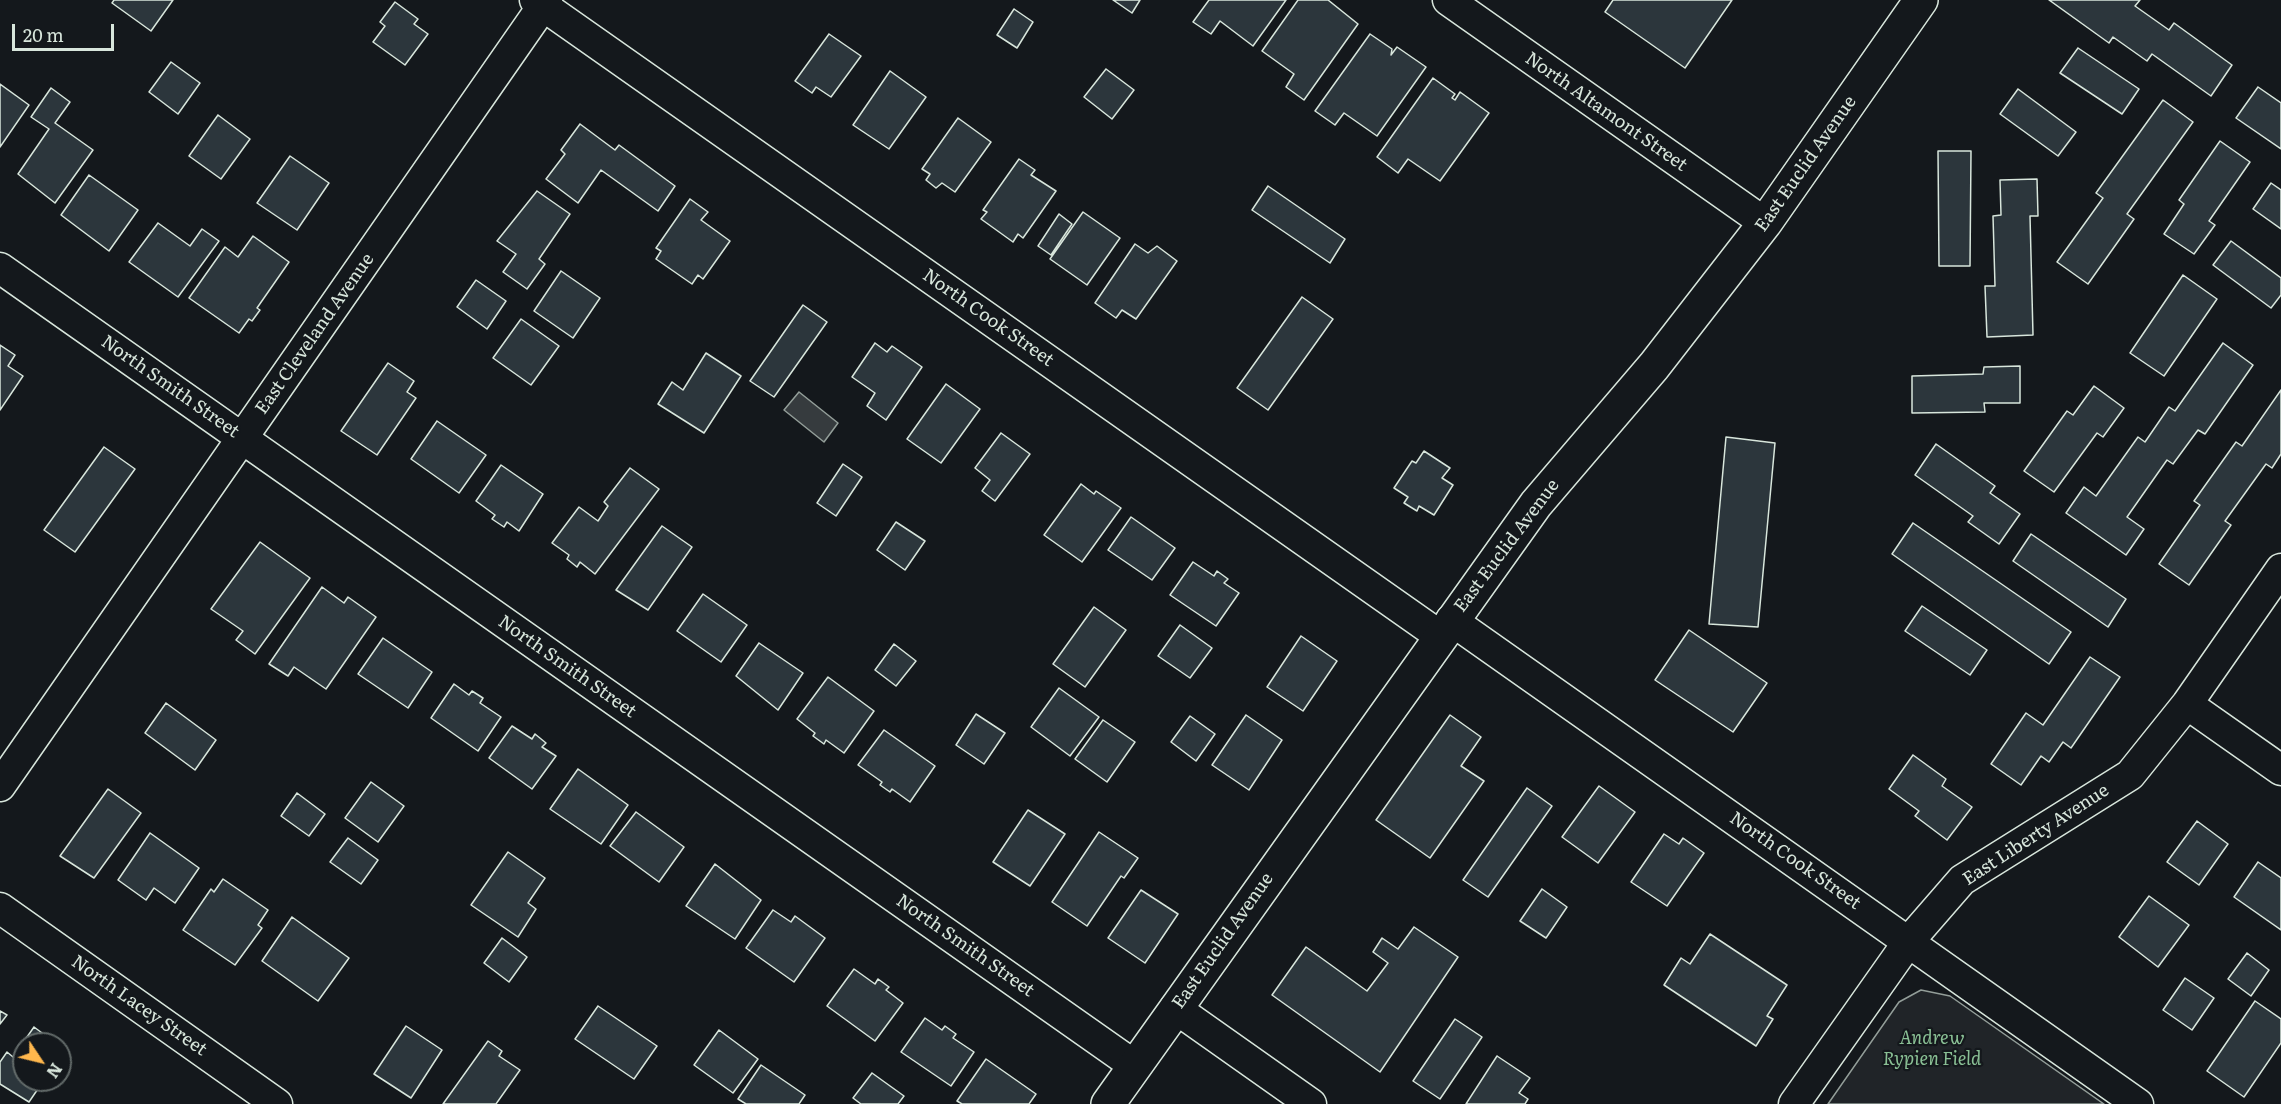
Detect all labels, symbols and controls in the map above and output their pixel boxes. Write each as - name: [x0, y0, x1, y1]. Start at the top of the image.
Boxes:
- scale bar: [15, 12, 117, 50]
- text: 20 m: [23, 21, 64, 48]
- street label: North Altamont Street: [1521, 48, 1691, 176]
- street label: East Euclid Avenue: [1751, 92, 1861, 236]
- street label: East Cleveland Avenue: [251, 249, 379, 419]
- street label: North Cook Street: [918, 265, 1058, 371]
- street label: North Smith Street: [97, 331, 243, 443]
- street label: East Euclid Avenue: [1450, 475, 1564, 617]
- street label: North Smith Street: [494, 611, 640, 723]
- street label: East Liberty Avenue: [1959, 780, 2113, 890]
- street label: North Cook Street: [1725, 808, 1865, 914]
- street label: East Euclid Avenue: [1168, 869, 1278, 1013]
- street label: North Smith Street: [892, 890, 1038, 1002]
- street label: North Lacey Street: [67, 951, 211, 1061]
- park label: Andrew Rypien Field: [1883, 1028, 1981, 1070]
- north arrow: [12, 1032, 72, 1092]
- text: N: [41, 1059, 69, 1084]

